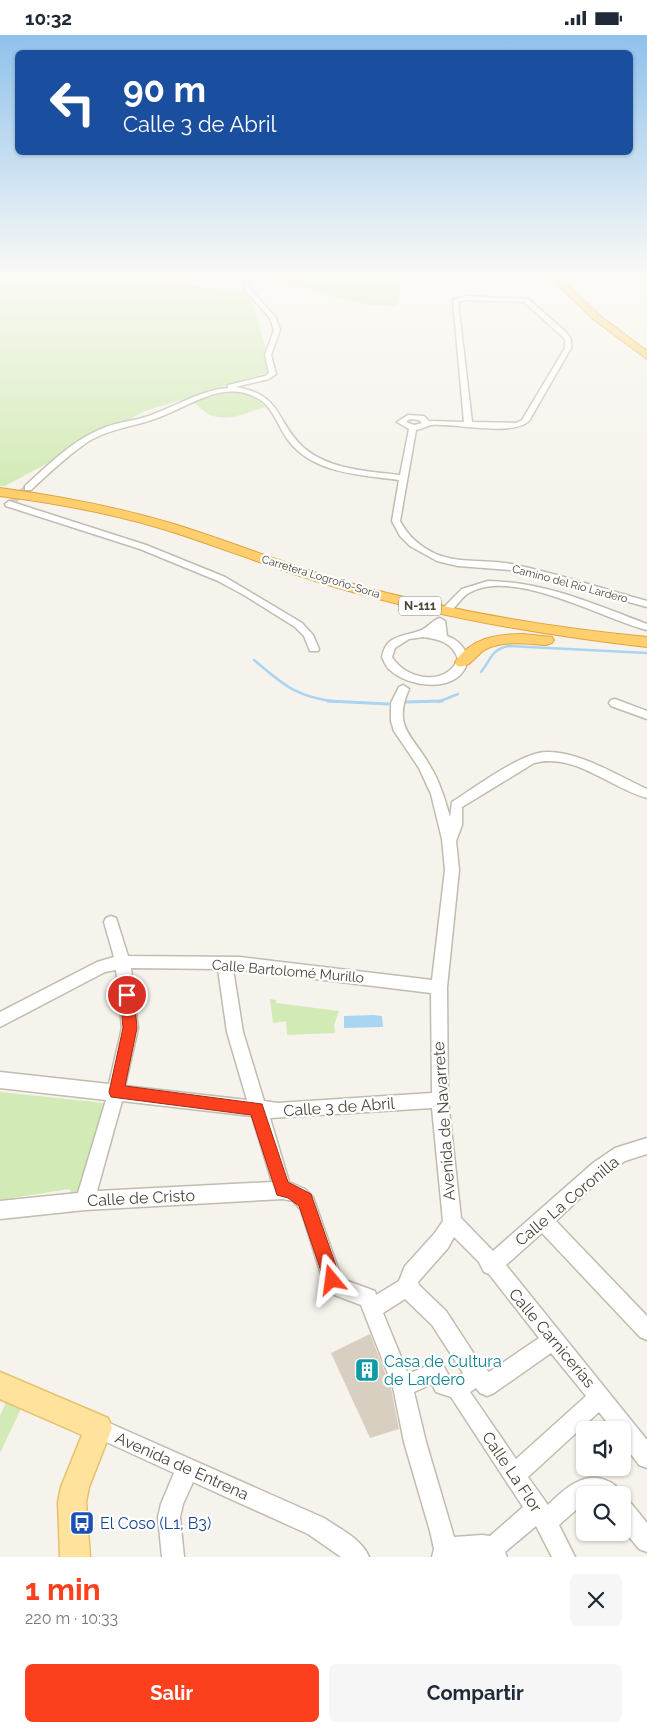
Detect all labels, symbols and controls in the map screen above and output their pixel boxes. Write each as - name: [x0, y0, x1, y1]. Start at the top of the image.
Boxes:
- text: 10:32: [25, 7, 72, 29]
- text: 90 m: [123, 69, 206, 110]
- icon: left: [40, 70, 105, 135]
- text: Calle 3 de Abril: [123, 111, 276, 137]
- street label: Carretera Logroño-Soria: [260, 553, 382, 601]
- street label: Camino del Río Lardero: [511, 562, 630, 606]
- road number: N-111: [399, 597, 441, 615]
- street label: Calle Bartolomé Murillo: [211, 956, 365, 986]
- pin: [106, 974, 148, 1016]
- icon: arrive: [113, 981, 141, 1009]
- street label: Avenida de Navarrete: [429, 1041, 459, 1201]
- street label: Calle 3 de Abril: [283, 1094, 396, 1120]
- street label: Calle La Coronilla: [511, 1152, 623, 1250]
- street label: Calle de Cristo: [87, 1186, 195, 1210]
- position arrow: [305, 1253, 357, 1305]
- street label: Calle Carnicerías: [505, 1285, 599, 1392]
- place label: Casa de Cultura de Lardero: [384, 1352, 502, 1389]
- building icon: Casa de Cultura de Lardero: [354, 1357, 380, 1383]
- map controls: [576, 1421, 631, 1541]
- button: sound: [576, 1421, 631, 1476]
- street label: Avenida de Entrena: [112, 1428, 252, 1504]
- street label: Calle La Flor: [478, 1428, 546, 1516]
- button: search: [576, 1486, 631, 1541]
- bus stop icon: El Coso (L1, B3): [69, 1510, 95, 1536]
- place label: El Coso (L1, B3): [100, 1514, 211, 1533]
- text: 1 min: [25, 1572, 101, 1607]
- button: close: [570, 1574, 622, 1626]
- text: 220 m · 10:33: [25, 1609, 118, 1628]
- button: Salir: [25, 1664, 319, 1722]
- button: Compartir: [329, 1664, 622, 1722]

